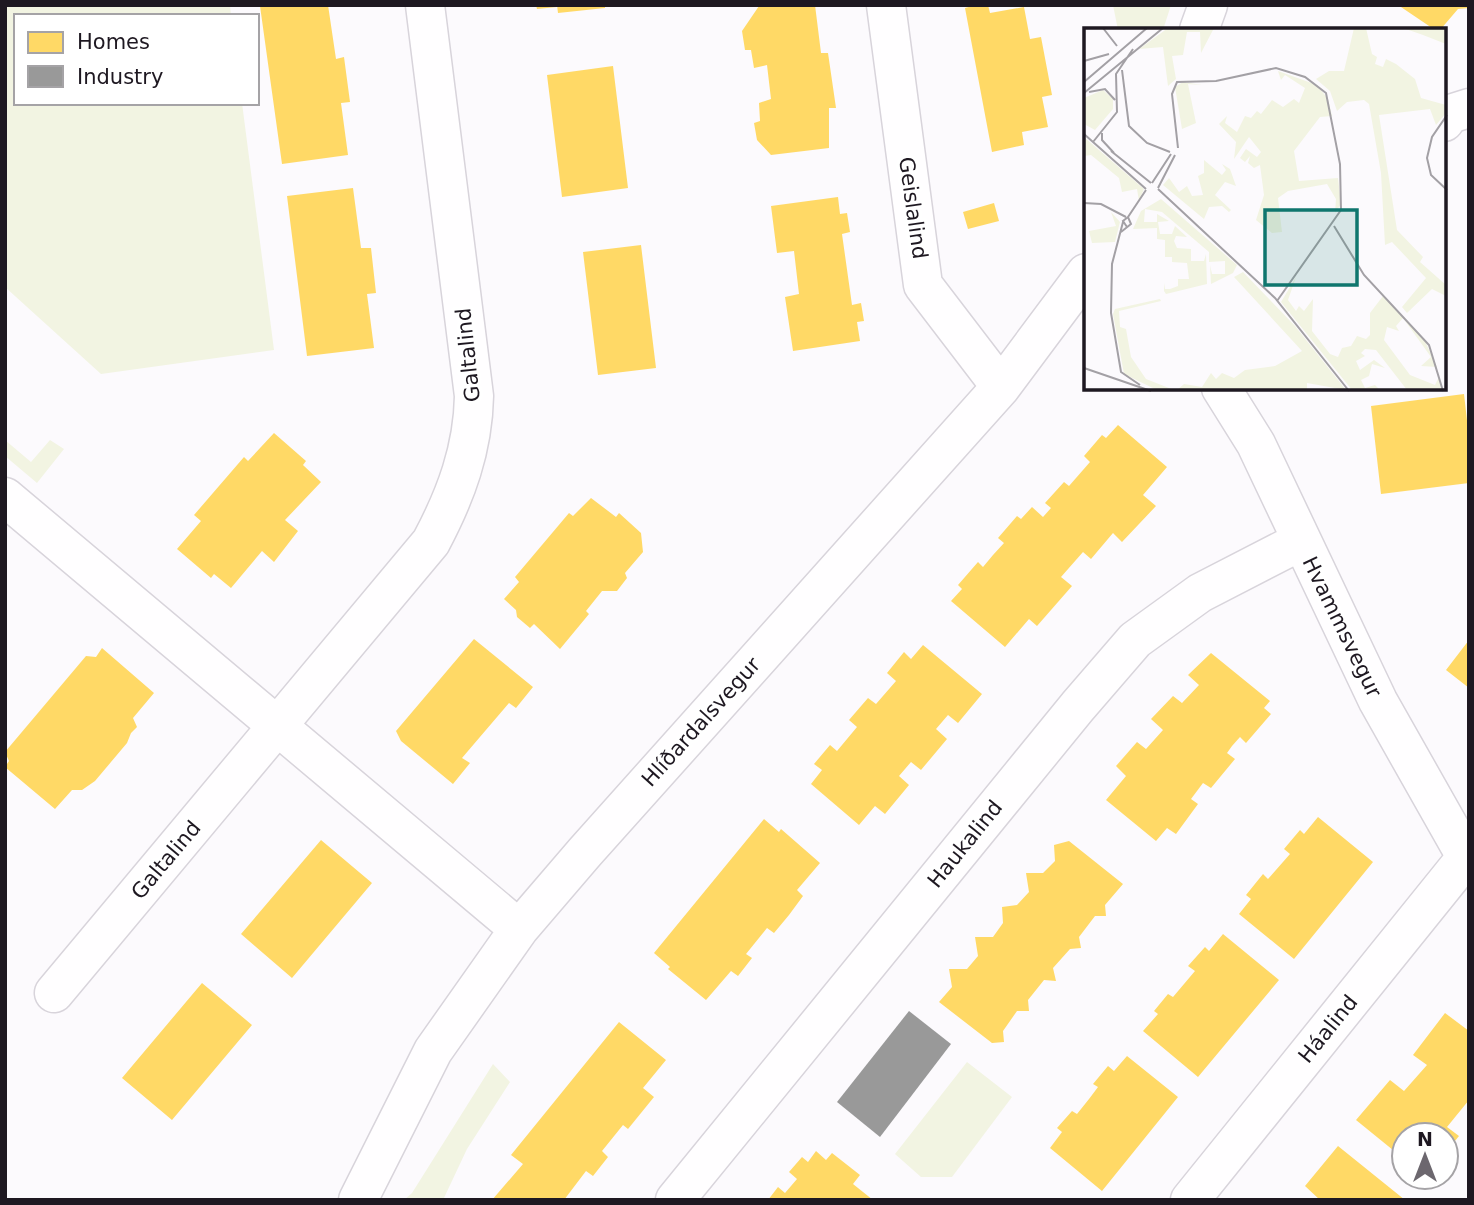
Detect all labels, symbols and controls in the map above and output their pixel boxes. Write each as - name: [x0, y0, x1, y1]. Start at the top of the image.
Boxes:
- legend: [14, 14, 259, 105]
- inset map: [1084, 28, 1446, 390]
- text: Homes: [77, 30, 150, 54]
- text: Industry: [77, 65, 163, 89]
- street label: Geislalind: [894, 155, 932, 261]
- street label: Galtalind: [451, 307, 485, 403]
- street label: Hvammsvegur: [1298, 553, 1387, 702]
- street label: Hlíðardalsvegur: [637, 652, 765, 791]
- street label: Haukalind: [923, 796, 1007, 892]
- street label: Galtalind: [126, 816, 206, 904]
- street label: Háalind: [1294, 990, 1362, 1068]
- north arrow: [1390, 1121, 1460, 1191]
- text: N: [1417, 1128, 1433, 1150]

